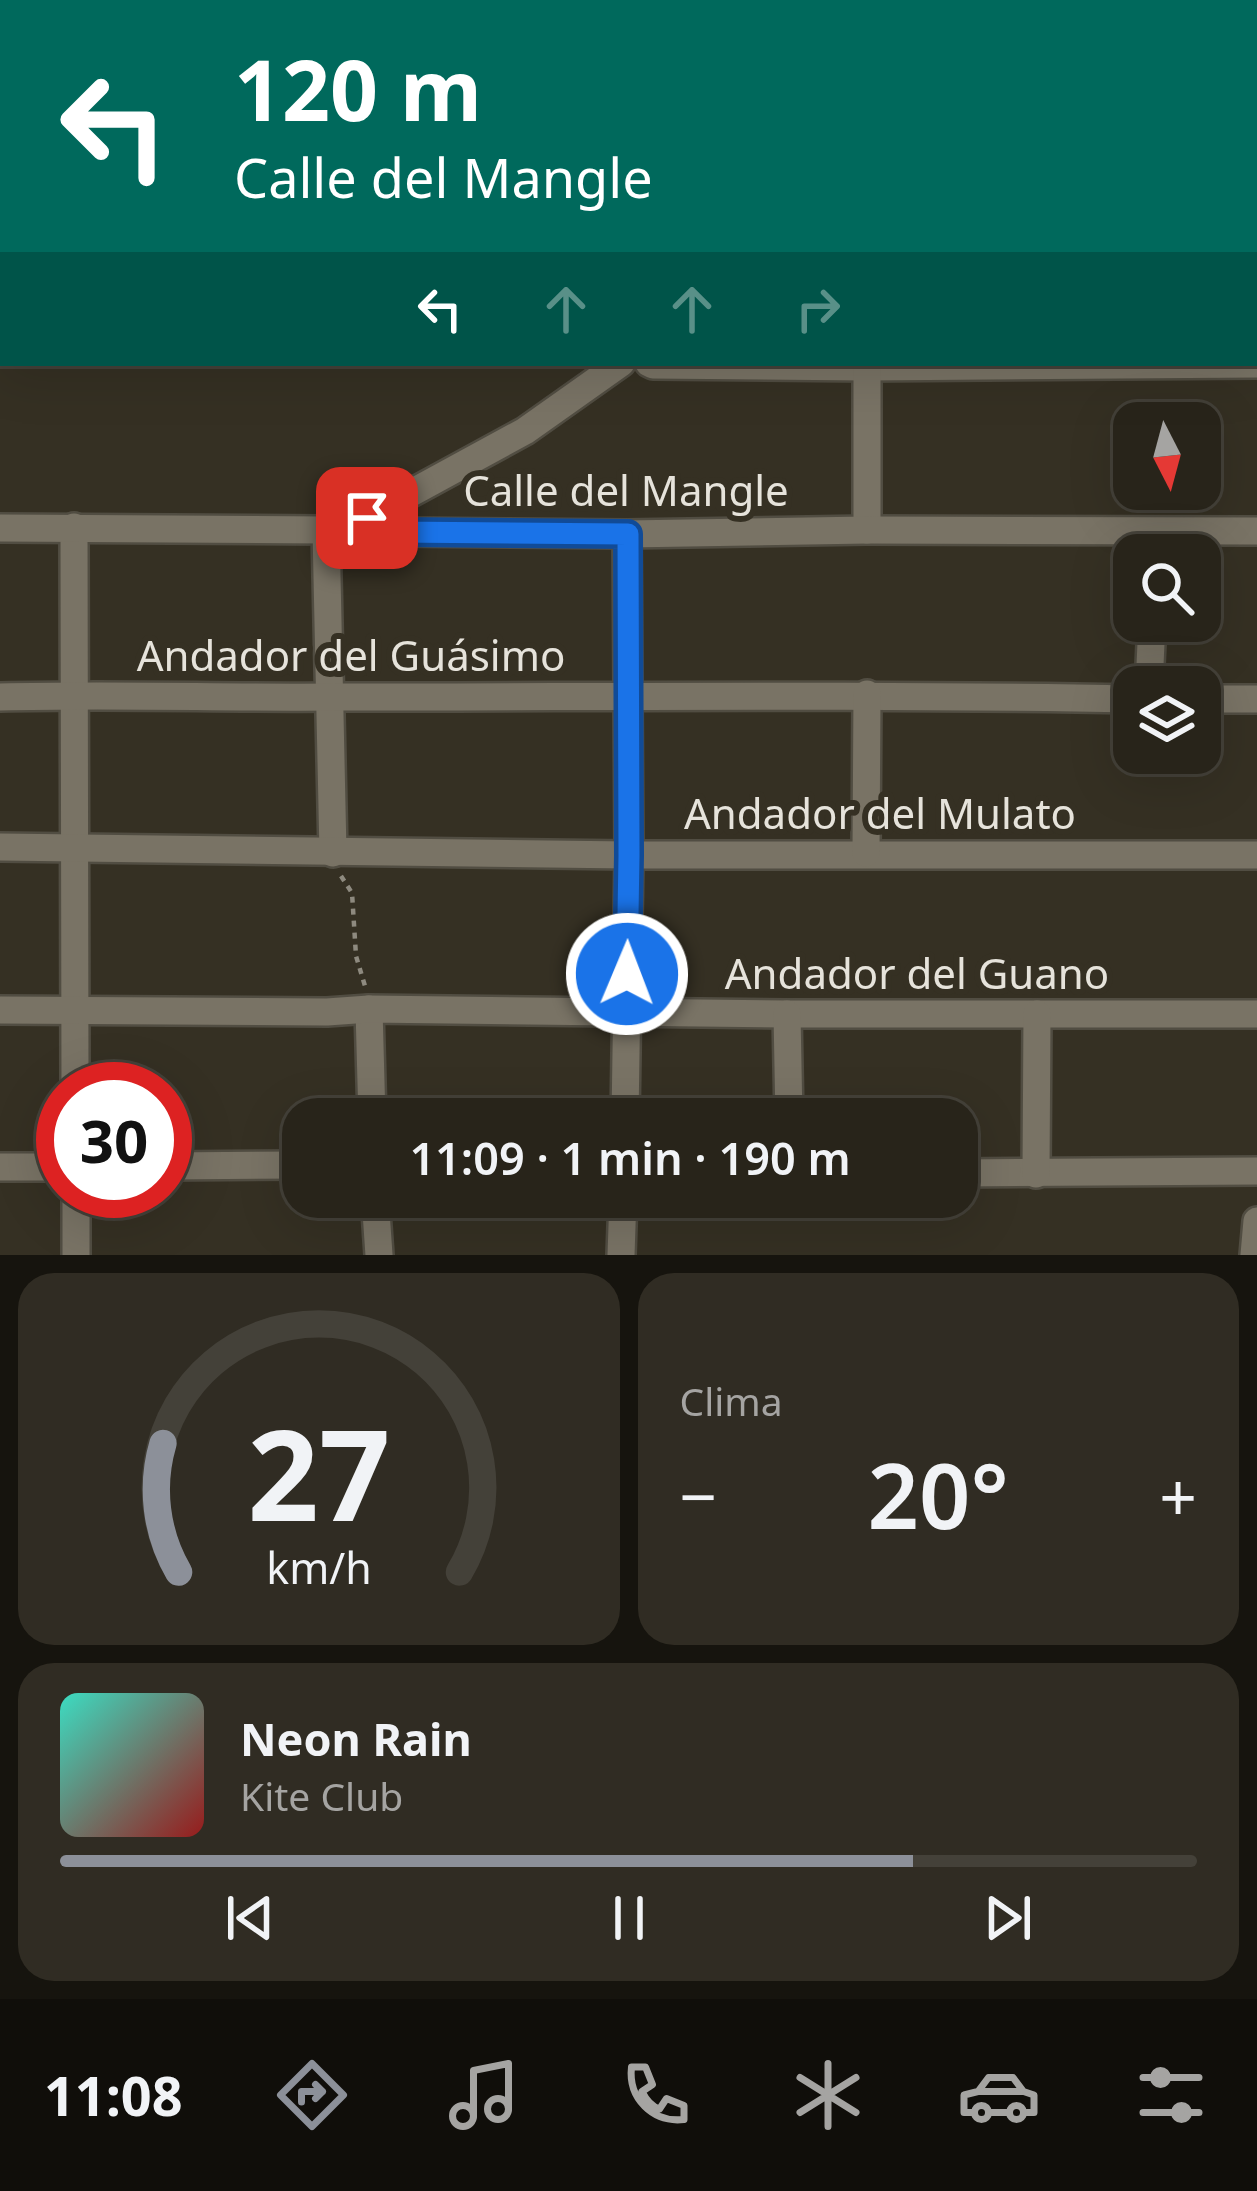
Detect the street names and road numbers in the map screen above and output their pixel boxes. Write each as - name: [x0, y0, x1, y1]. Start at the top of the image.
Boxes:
- street label: Calle del Mangle: [463, 461, 789, 518]
- street label: Andador del Guásimo: [137, 626, 565, 683]
- street label: Andador del Mulato: [684, 784, 1076, 841]
- street label: Andador del Guano: [725, 944, 1109, 1001]

